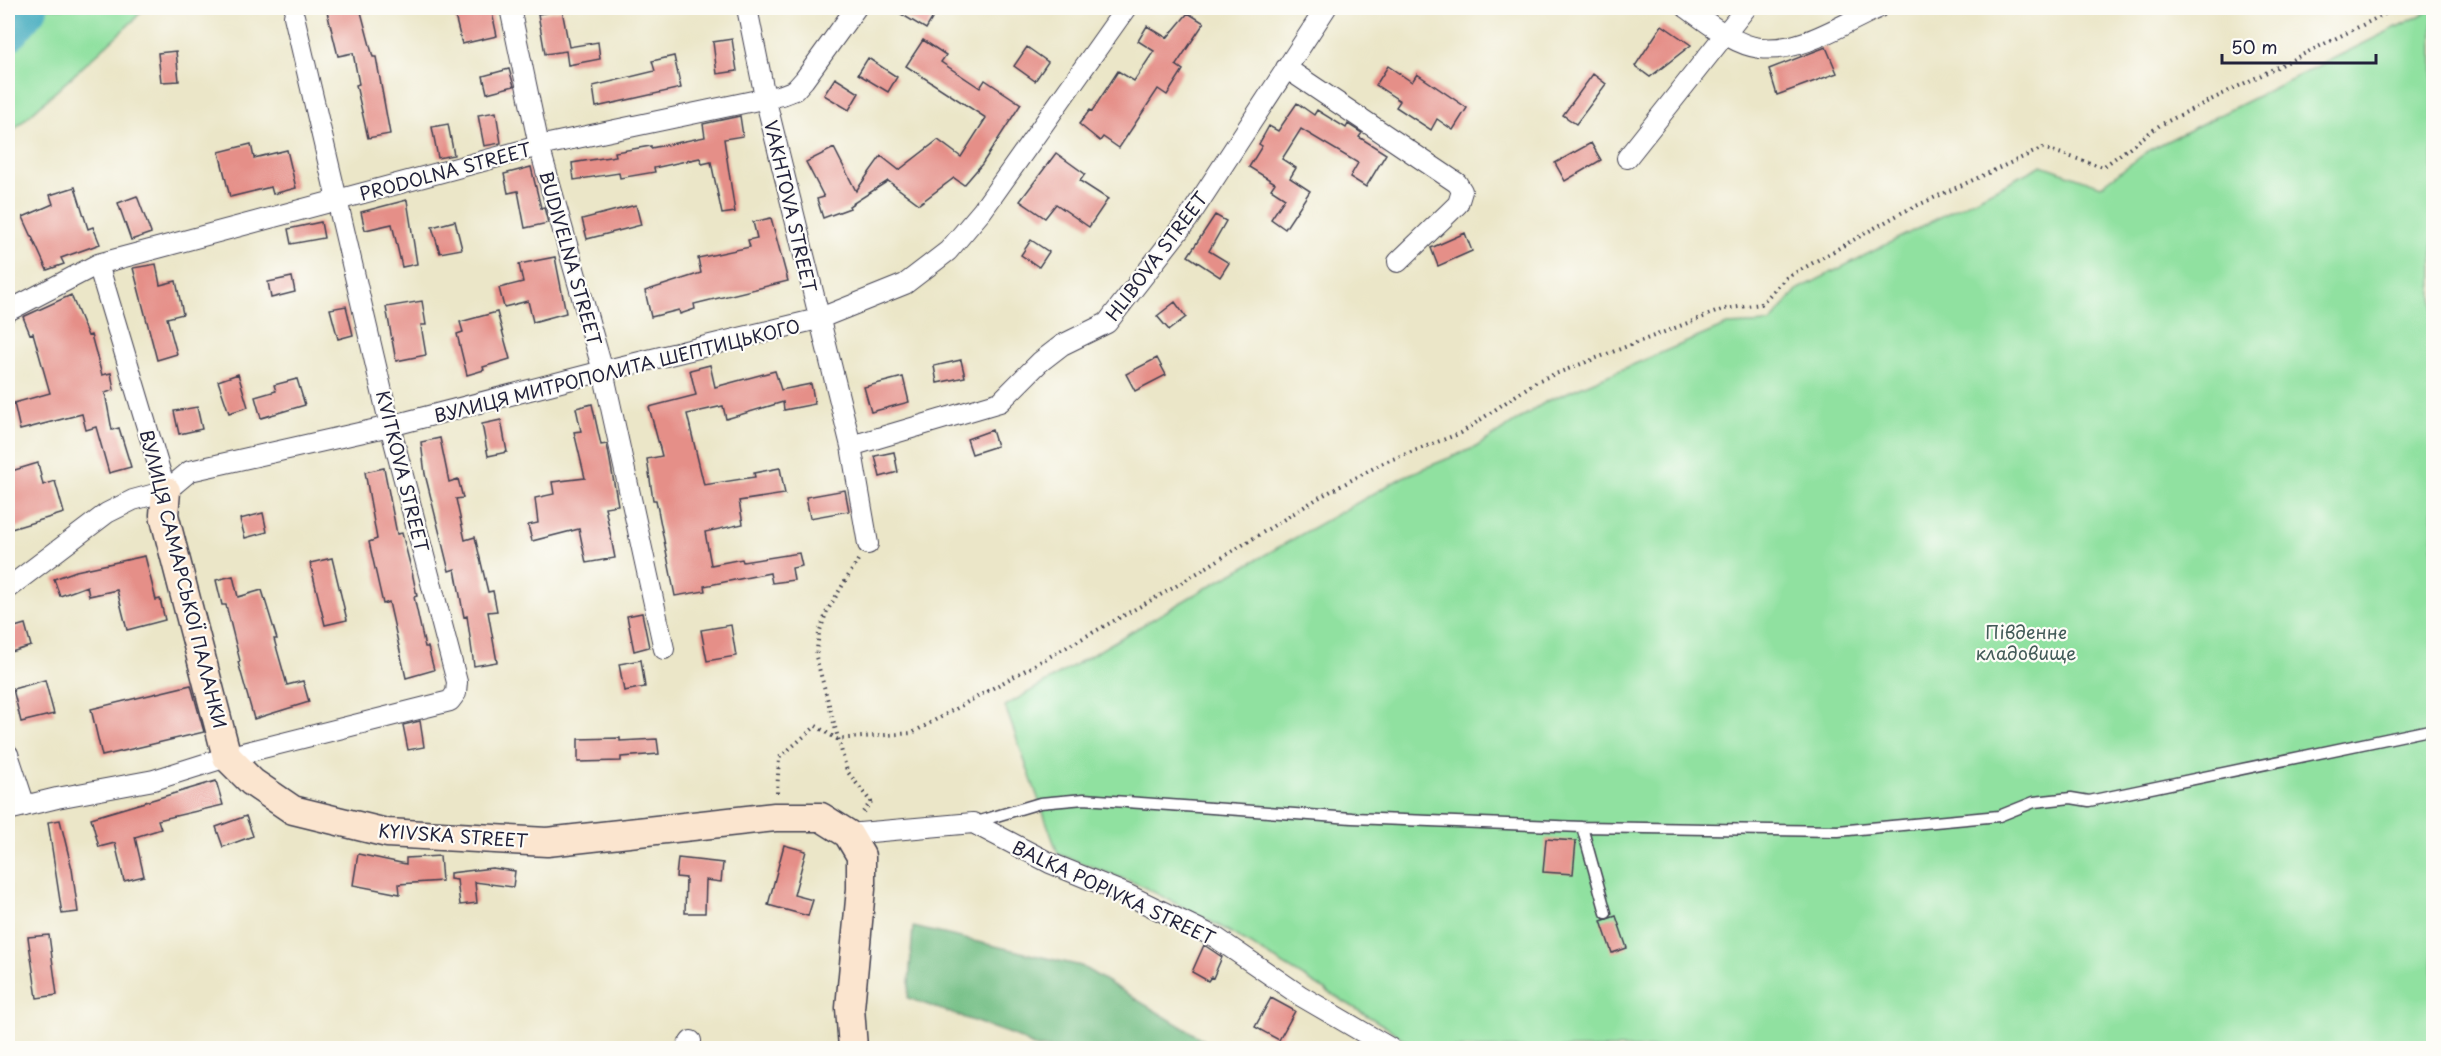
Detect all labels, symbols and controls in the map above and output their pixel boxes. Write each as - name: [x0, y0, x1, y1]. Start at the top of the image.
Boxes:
- scale bar: [2222, 27, 2376, 65]
- text: 50 m: [2231, 33, 2278, 60]
- street label: VAKHTOVA STREET: [758, 117, 824, 295]
- street label: PRODOLNA STREET: [356, 135, 535, 207]
- street label: BUDIVELNA STREET: [533, 168, 609, 349]
- street label: HLIBOVA STREET: [1099, 185, 1214, 326]
- street label: ВУЛИЦЯ МИТРОПОЛИТА ШЕПТИЦЬКОГО: [431, 311, 803, 429]
- street label: KVITKOVA STREET: [370, 387, 436, 555]
- street label: ВУЛИЦЯ САМАРСЬКОЇ ПАЛАНКИ: [134, 427, 234, 731]
- park label: Південне кладовище: [1976, 618, 2076, 666]
- street label: KYIVSKA STREET: [377, 816, 530, 854]
- street label: BALKA POPIVKA STREET: [1008, 833, 1220, 951]

